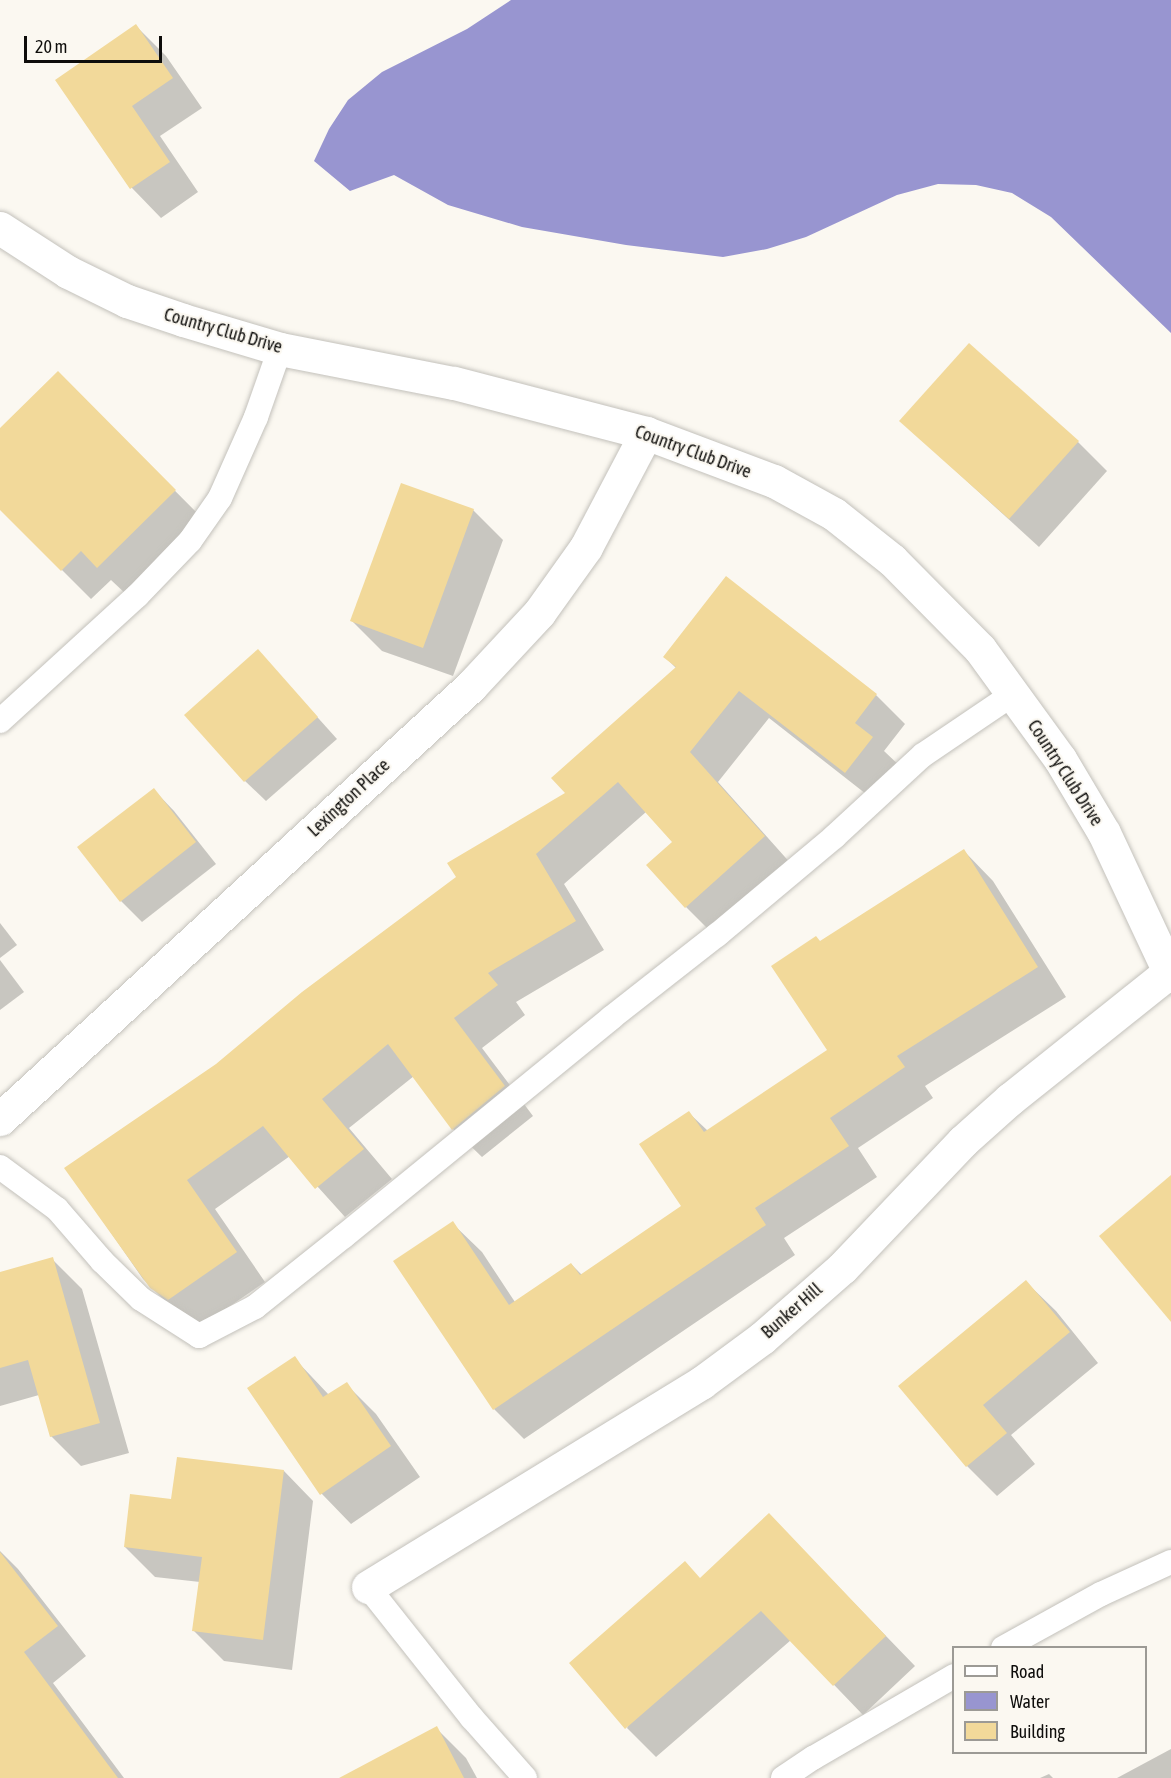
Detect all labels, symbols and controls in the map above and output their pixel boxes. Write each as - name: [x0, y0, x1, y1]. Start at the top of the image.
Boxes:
- scale bar: [27, 24, 165, 62]
- text: 20 m: [35, 36, 67, 57]
- street label: Country Club Drive: [161, 304, 285, 358]
- street label: Country Club Drive: [632, 421, 754, 483]
- street label: Country Club Drive: [1023, 716, 1107, 830]
- street label: Lexington Place: [303, 755, 395, 841]
- street label: Bunker Hill: [757, 1279, 827, 1343]
- legend: [952, 1646, 1147, 1754]
- text: Road: [1010, 1661, 1044, 1682]
- text: Water: [1010, 1691, 1049, 1712]
- text: Building: [1010, 1721, 1065, 1742]

